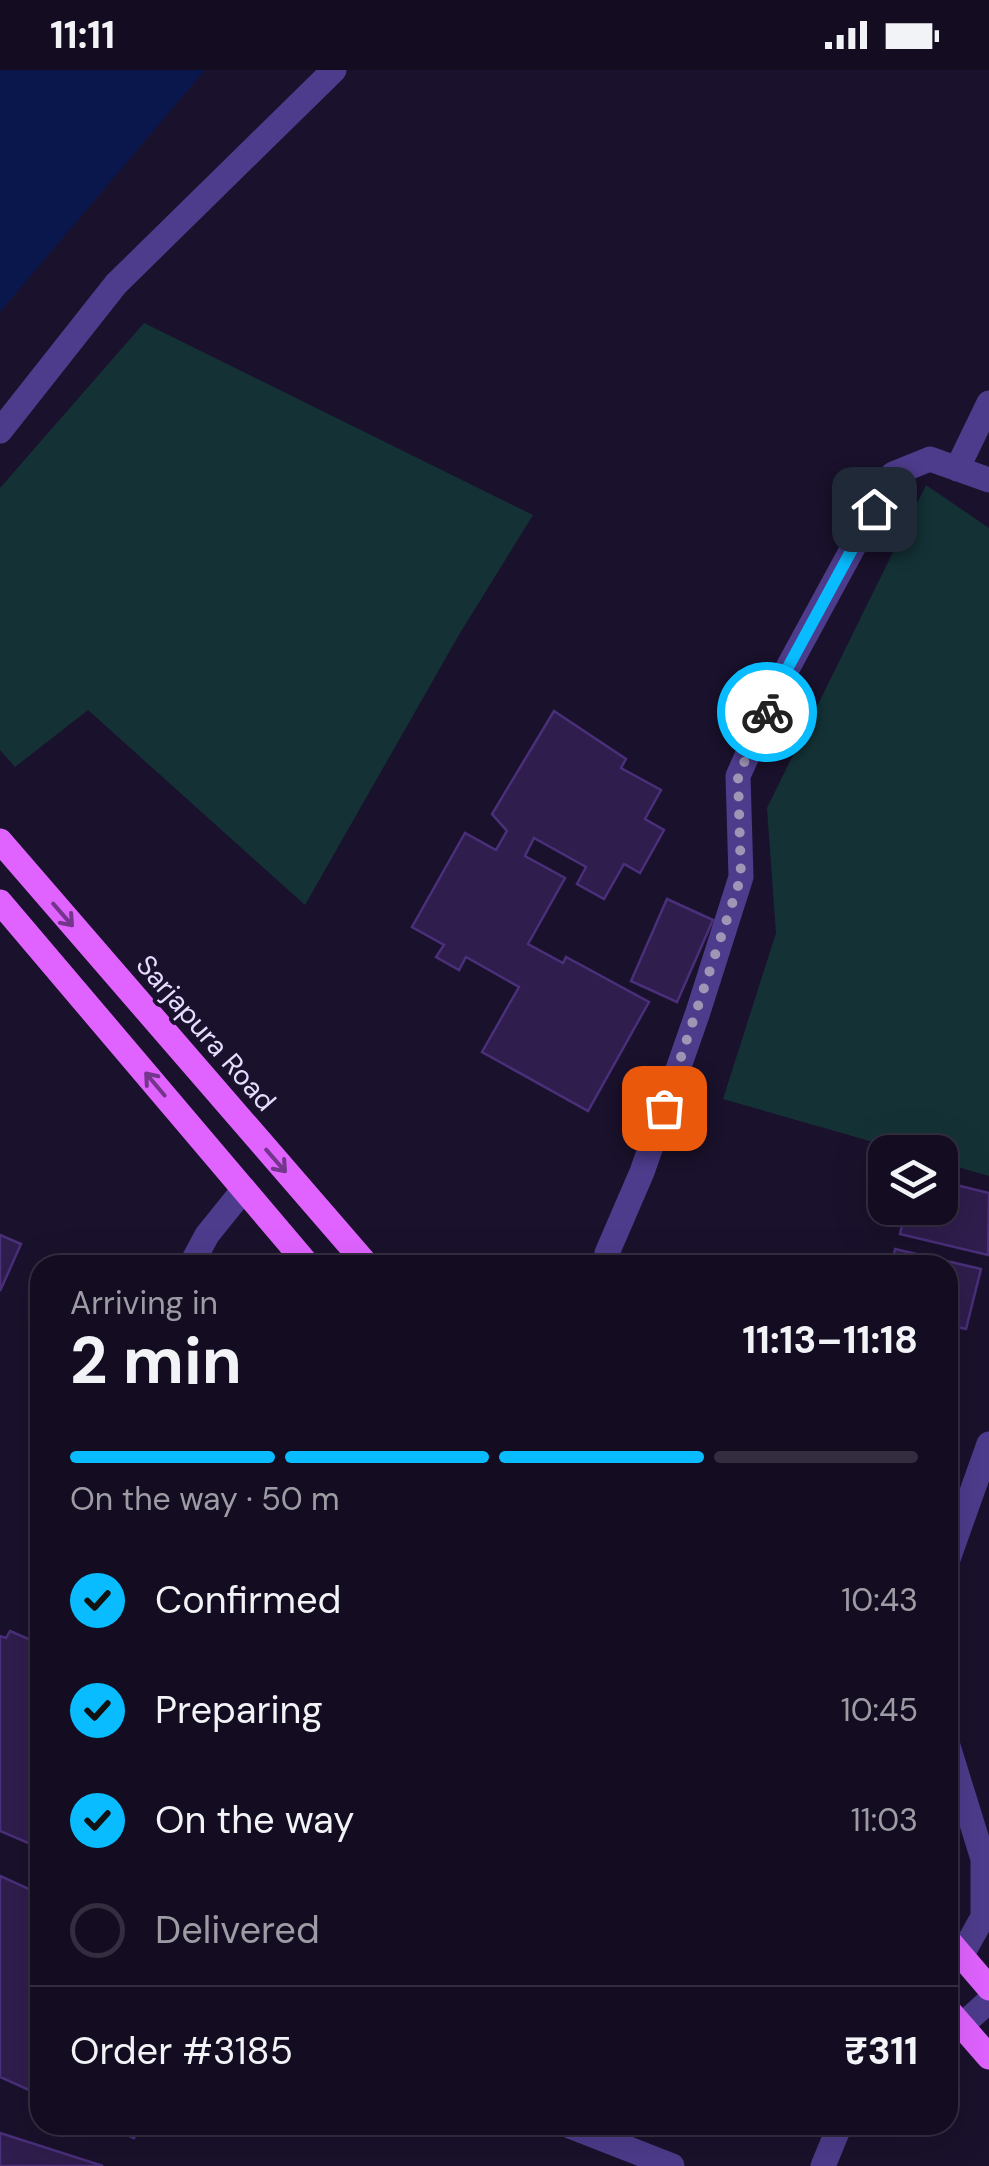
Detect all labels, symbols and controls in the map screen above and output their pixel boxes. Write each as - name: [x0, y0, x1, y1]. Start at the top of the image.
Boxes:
- text: 11:11: [50, 10, 115, 60]
- pin: [832, 467, 917, 552]
- icon: home: [847, 482, 902, 537]
- courier: [717, 662, 817, 762]
- icon: bike: [740, 685, 795, 740]
- one-way arrow: [52, 902, 75, 927]
- street label: Sarjapura Road: [128, 947, 284, 1119]
- pin: [622, 1066, 707, 1151]
- one-way arrow: [144, 1071, 166, 1097]
- icon: bag: [637, 1081, 692, 1136]
- map controls: [868, 1135, 958, 1225]
- button: layers: [868, 1135, 958, 1225]
- one-way arrow: [265, 1147, 287, 1173]
- text: Arriving in: [70, 1282, 218, 1324]
- text: 11:13–11:18: [742, 1315, 918, 1365]
- text: 2 min: [70, 1319, 242, 1403]
- text: On the way · 50 m: [70, 1478, 340, 1520]
- icon: check: [70, 1573, 125, 1628]
- text: Confirmed: [155, 1575, 341, 1625]
- text: 10:43: [841, 1579, 918, 1621]
- icon: check: [70, 1683, 125, 1738]
- text: Preparing: [155, 1685, 323, 1735]
- text: 10:45: [841, 1689, 918, 1731]
- icon: check: [70, 1793, 125, 1848]
- text: On the way: [155, 1795, 354, 1845]
- text: 11:03: [851, 1799, 918, 1841]
- text: Delivered: [155, 1905, 320, 1955]
- text: Order #3185: [70, 2026, 293, 2076]
- text: ₹311: [844, 2026, 918, 2076]

